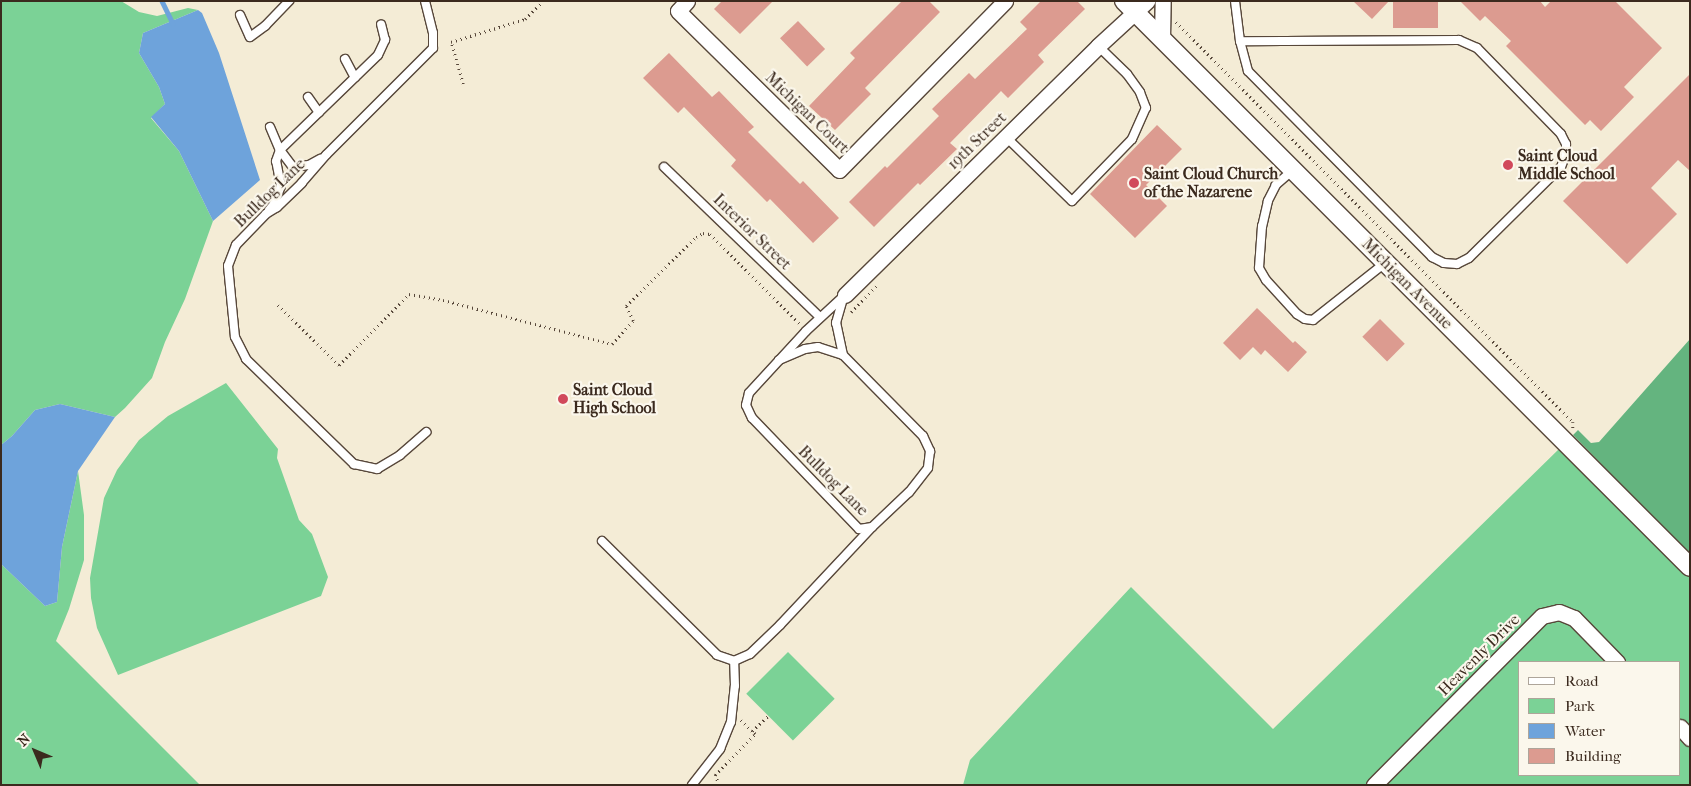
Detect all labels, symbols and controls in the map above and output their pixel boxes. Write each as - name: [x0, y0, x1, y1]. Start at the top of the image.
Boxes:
- street label: Michigan Court: [761, 68, 853, 158]
- street label: 19th Street: [944, 108, 1010, 174]
- place label: Saint Cloud Middle School: [1518, 146, 1615, 184]
- street label: Bulldog Lane: [231, 154, 309, 232]
- marker: Saint Cloud Middle School: [1502, 159, 1514, 171]
- place label: Saint Cloud Church of the Nazarene: [1144, 164, 1278, 202]
- marker: Saint Cloud Church of the Nazarene: [1128, 177, 1140, 189]
- street label: Interior Street: [709, 190, 795, 274]
- street label: Michigan Avenue: [1358, 235, 1456, 333]
- place label: Saint Cloud High School: [573, 380, 656, 418]
- marker: Saint Cloud High School: [557, 393, 569, 405]
- street label: Bulldog Lane: [794, 442, 872, 520]
- street label: Heavenly Drive: [1434, 610, 1524, 700]
- legend: [1518, 661, 1681, 776]
- text: Road: [1565, 672, 1598, 690]
- text: Park: [1565, 697, 1595, 715]
- text: Water: [1565, 722, 1605, 740]
- north arrow: [10, 726, 60, 776]
- text: N: [14, 730, 34, 750]
- text: Building: [1565, 747, 1621, 765]

